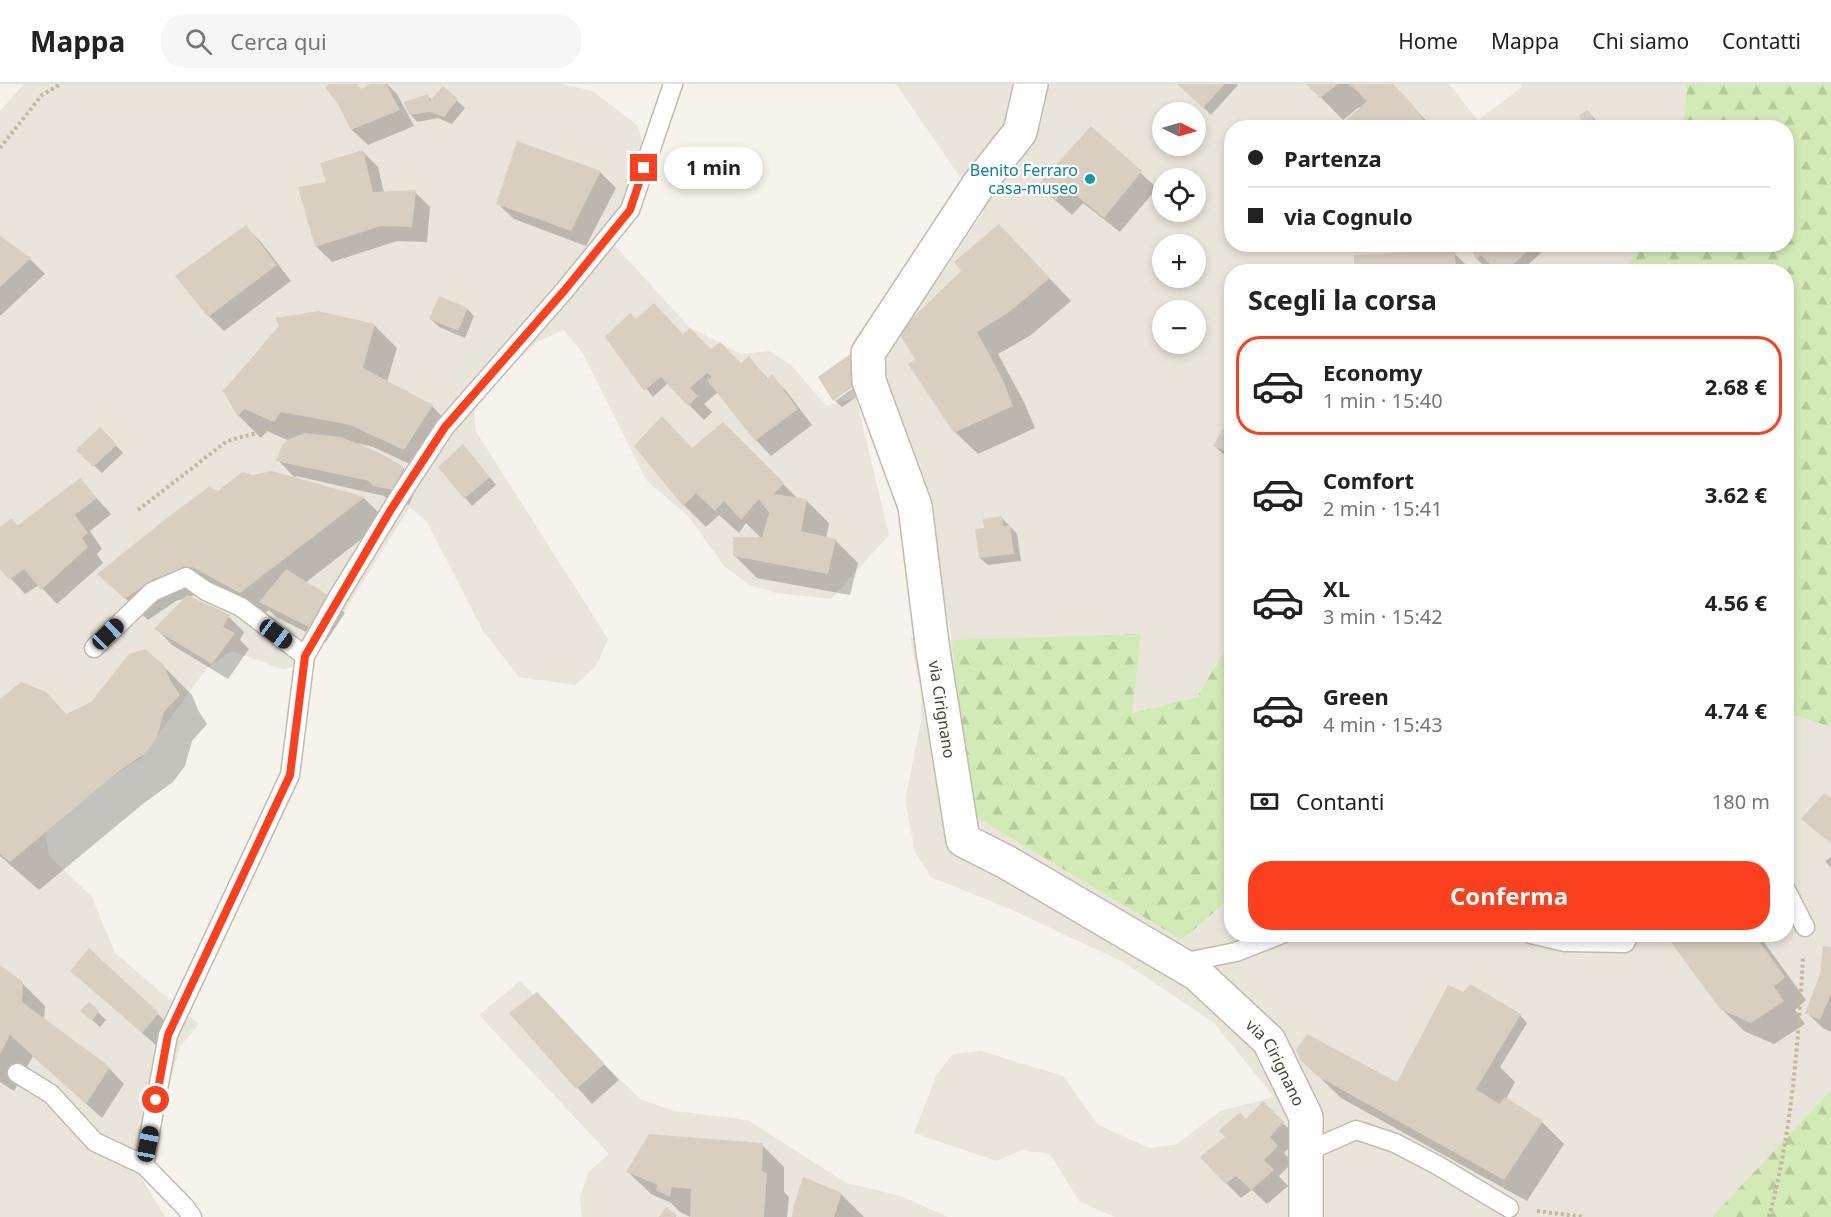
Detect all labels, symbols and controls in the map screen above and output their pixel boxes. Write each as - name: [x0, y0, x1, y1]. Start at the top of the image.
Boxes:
- search box: [161, 14, 581, 68]
- text: Mappa: [30, 22, 125, 60]
- icon: search: [182, 25, 215, 58]
- text: Cerca qui: [230, 26, 327, 56]
- text: Home: [1398, 27, 1458, 55]
- text: Mappa: [1491, 27, 1559, 55]
- text: Chi siamo: [1592, 27, 1689, 55]
- text: Contatti: [1722, 27, 1801, 55]
- north arrow: [1152, 102, 1206, 156]
- map controls: [1152, 102, 1206, 354]
- text: Partenza: [1284, 143, 1382, 173]
- callout: 1 min: [665, 147, 764, 189]
- route end: [630, 154, 657, 181]
- text: 1 min: [686, 154, 741, 181]
- place label: Benito Ferraro casa-museo: [970, 159, 1078, 199]
- button: locate: [1152, 168, 1206, 222]
- marker: Benito Ferraro casa-museo: [1083, 172, 1097, 186]
- text: via Cognulo: [1284, 201, 1413, 231]
- button: +: [1152, 234, 1206, 288]
- text: Scegli la corsa: [1248, 281, 1437, 318]
- button: −: [1152, 300, 1206, 354]
- text: Economy: [1323, 357, 1422, 387]
- icon: car: [1251, 359, 1305, 413]
- text: 2.68 €: [1705, 371, 1767, 401]
- text: 1 min · 15:40: [1323, 387, 1443, 414]
- text: Comfort: [1323, 465, 1414, 495]
- icon: car: [1251, 467, 1305, 521]
- text: 3.62 €: [1705, 479, 1767, 509]
- text: 2 min · 15:41: [1323, 495, 1443, 522]
- text: XL: [1323, 573, 1350, 603]
- icon: car: [1251, 575, 1305, 629]
- text: 4.56 €: [1705, 587, 1767, 617]
- text: 3 min · 15:42: [1323, 603, 1443, 630]
- car: [89, 615, 127, 653]
- car: [256, 616, 296, 652]
- street label: via Cirignano: [924, 659, 961, 760]
- text: Green: [1323, 681, 1389, 711]
- icon: car: [1251, 683, 1305, 737]
- text: 4.74 €: [1705, 695, 1767, 725]
- text: 4 min · 15:43: [1323, 711, 1443, 738]
- icon: cash: [1248, 785, 1281, 818]
- text: Contanti: [1296, 786, 1384, 816]
- text: 180 m: [1712, 788, 1770, 815]
- button: Conferma: [1248, 861, 1770, 930]
- street label: via Cirignano: [1241, 1014, 1310, 1110]
- route start: [142, 1086, 169, 1113]
- car: [136, 1125, 160, 1163]

